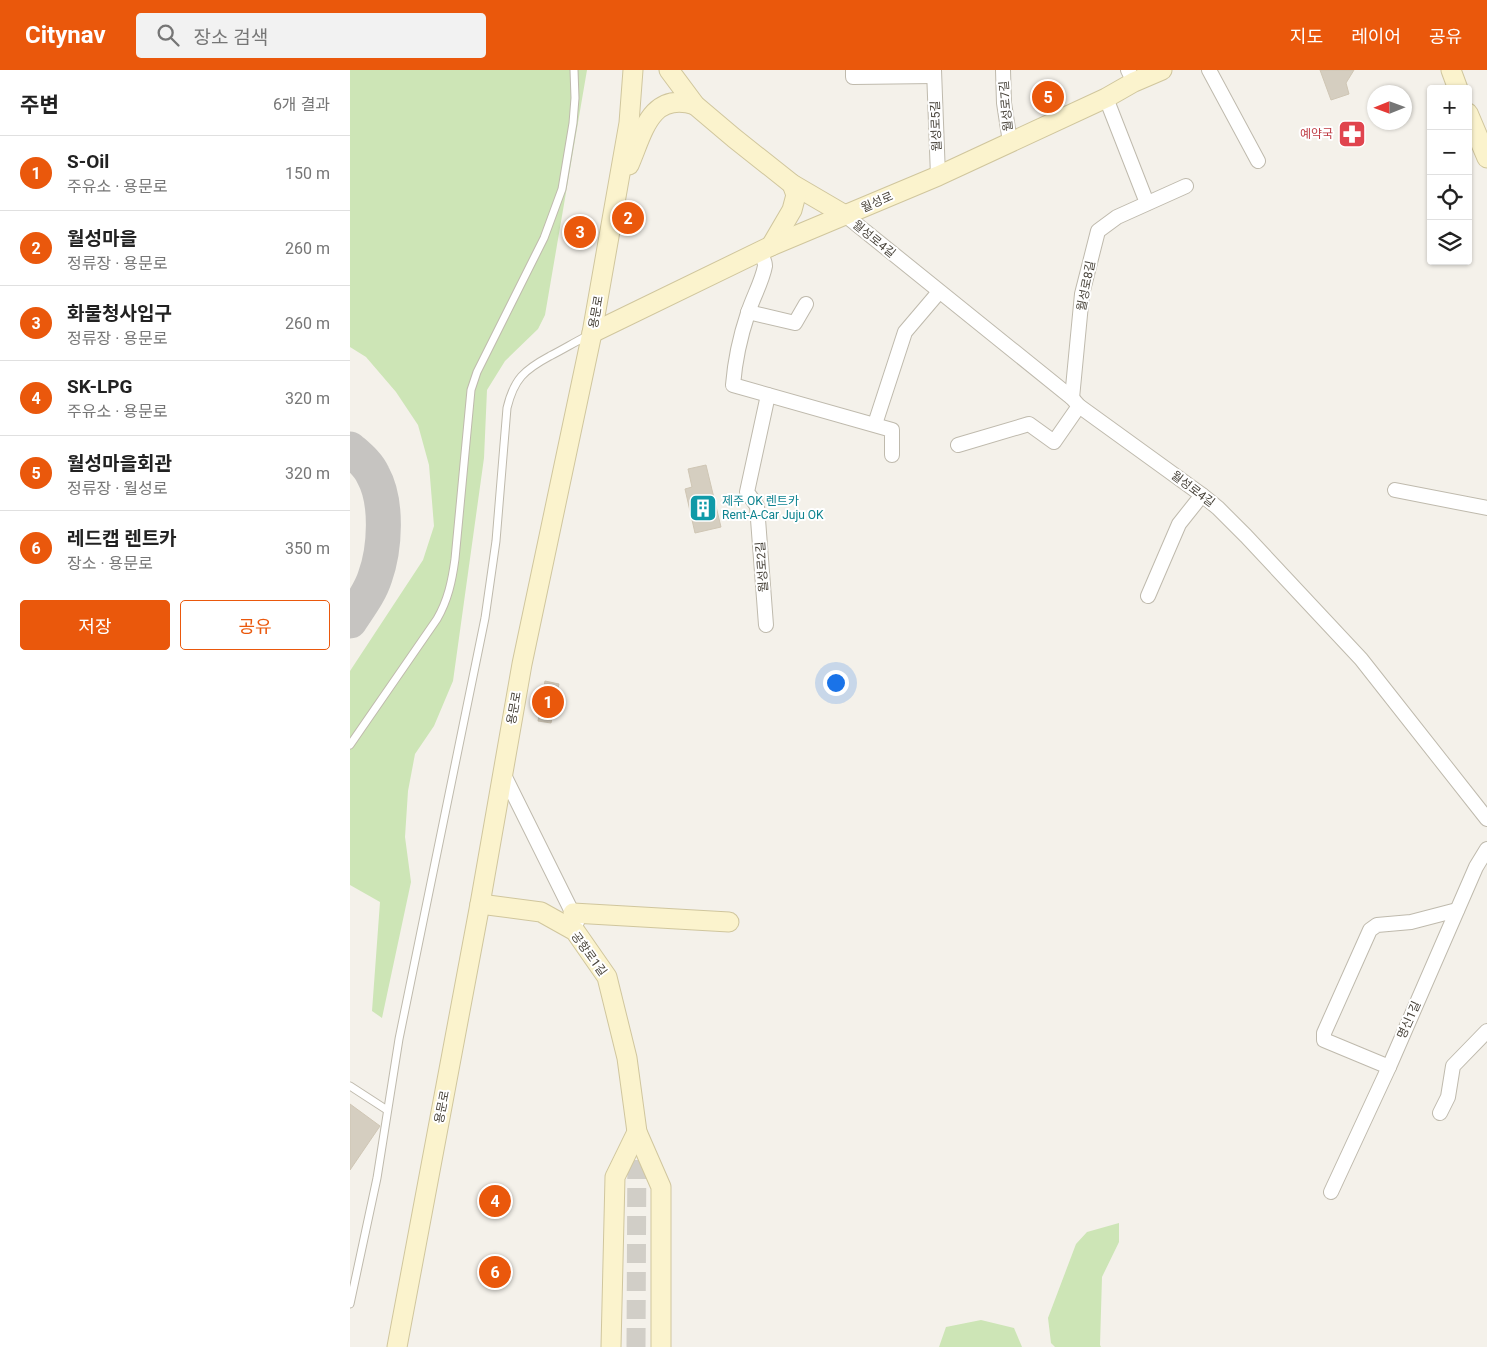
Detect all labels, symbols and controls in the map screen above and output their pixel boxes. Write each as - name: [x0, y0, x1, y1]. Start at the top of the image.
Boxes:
- search box: [136, 13, 486, 58]
- text: Citynav: [25, 21, 106, 49]
- icon: search: [154, 21, 182, 49]
- text: 장소 검색: [194, 26, 268, 49]
- text: 지도: [1290, 26, 1323, 47]
- text: 레이어: [1351, 26, 1401, 47]
- text: 공유: [1429, 26, 1462, 47]
- pin: 5: [1032, 78, 1064, 116]
- street label: 월성로7길: [997, 80, 1015, 132]
- north arrow: [1367, 85, 1412, 130]
- map controls: [1427, 85, 1472, 265]
- button: +: [1427, 85, 1472, 130]
- text: 주변: [20, 93, 59, 117]
- text: 6개 결과: [273, 95, 330, 114]
- street label: 월성로5길: [928, 100, 944, 152]
- pharmacy icon: 예약국: [1337, 119, 1367, 149]
- place label: 예약국: [1300, 127, 1333, 141]
- button: −: [1427, 130, 1472, 175]
- text: S-Oil: [67, 150, 109, 173]
- text: 1: [31, 164, 41, 183]
- text: 150 m: [285, 164, 330, 183]
- button: locate: [1427, 175, 1472, 220]
- text: 주유소 · 용문로: [67, 177, 167, 196]
- street label: 월성로: [859, 189, 895, 215]
- pin: 2: [612, 199, 644, 237]
- pin: 3: [564, 213, 596, 251]
- street label: 월성로4길: [850, 218, 898, 260]
- button: layers: [1427, 220, 1472, 265]
- text: 월성마을: [67, 227, 137, 250]
- text: 2: [31, 239, 41, 258]
- text: 260 m: [285, 239, 330, 258]
- text: 정류장 · 용문로: [67, 254, 167, 273]
- street label: 월성로8길: [1074, 260, 1098, 312]
- street label: 용문로: [586, 294, 606, 330]
- text: 화물청사입구: [67, 302, 172, 325]
- text: 3: [31, 314, 41, 333]
- text: 260 m: [285, 314, 330, 333]
- text: 정류장 · 용문로: [67, 329, 167, 348]
- text: SK-LPG: [67, 375, 133, 398]
- text: 4: [31, 389, 41, 408]
- text: 320 m: [285, 389, 330, 408]
- text: 주유소 · 용문로: [67, 402, 167, 421]
- text: 월성마을회관: [67, 452, 172, 475]
- text: 5: [31, 464, 41, 483]
- text: 320 m: [285, 464, 330, 483]
- street label: 월성로4길: [1168, 468, 1218, 510]
- text: 정류장 · 월성로: [67, 479, 167, 498]
- building icon: 제주 OK 렌트카 Rent-A-Car Juju OK: [688, 493, 718, 523]
- place label: 제주 OK 렌트카 Rent-A-Car Juju OK: [722, 494, 824, 522]
- text: 레드캡 렌트카: [67, 527, 177, 550]
- text: 6: [31, 539, 41, 558]
- text: 350 m: [285, 539, 330, 558]
- street label: 월성로2길: [753, 541, 771, 593]
- text: 장소 · 용문로: [67, 554, 153, 573]
- button: 저장: [20, 600, 170, 650]
- button: 공유: [180, 600, 330, 650]
- your location: [823, 670, 849, 696]
- pin: 1: [532, 683, 564, 721]
- street label: 용문로: [504, 690, 524, 726]
- street label: 공항로1길: [568, 929, 610, 979]
- street label: 명신1길: [1394, 999, 1424, 1041]
- street label: 용문로: [432, 1089, 452, 1125]
- pin: 4: [479, 1182, 511, 1220]
- pin: 6: [479, 1253, 511, 1291]

